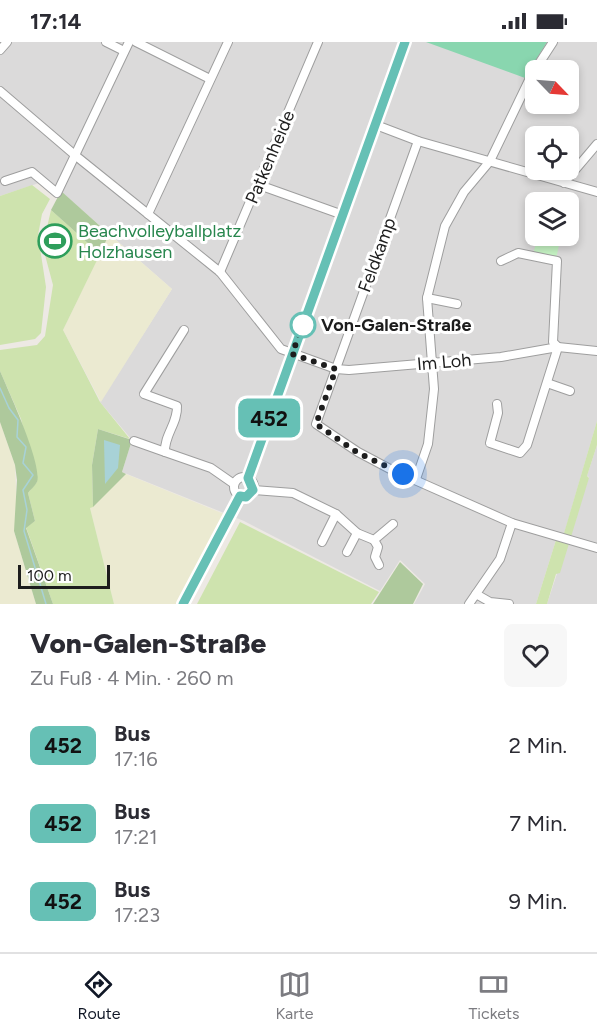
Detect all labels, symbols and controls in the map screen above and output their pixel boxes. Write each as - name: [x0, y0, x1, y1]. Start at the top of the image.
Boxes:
- text: 17:14: [30, 8, 81, 35]
- north arrow: [525, 60, 579, 114]
- map controls: [525, 60, 579, 246]
- street label: Patkenheide: [241, 107, 300, 207]
- button: locate: [525, 126, 579, 180]
- button: layers: [525, 192, 579, 246]
- street label: Feldkamp: [353, 215, 401, 295]
- place label: Beachvolleyballplatz Holzhausen: [78, 220, 241, 263]
- sports icon: Beachvolleyballplatz Holzhausen: [37, 223, 73, 259]
- marker: Von-Galen-Straße: [290, 312, 316, 338]
- place label: Von-Galen-Straße: [321, 314, 471, 336]
- street label: Im Loh: [416, 349, 472, 375]
- line badge: 452: [234, 398, 304, 437]
- text: 452: [250, 406, 288, 431]
- your location: [388, 459, 418, 489]
- scale bar: [18, 562, 110, 590]
- text: 100 m: [27, 566, 72, 585]
- button: heart: [504, 624, 567, 687]
- text: Von-Galen-Straße: [30, 626, 266, 660]
- text: Zu Fuß · 4 Min. · 260 m: [30, 666, 233, 690]
- text: Bus: [114, 720, 150, 747]
- text: 2 Min.: [509, 732, 567, 759]
- text: 452: [44, 733, 82, 758]
- text: 17:16: [114, 747, 158, 771]
- text: Bus: [114, 798, 150, 825]
- text: 7 Min.: [509, 810, 567, 837]
- text: 452: [44, 811, 82, 836]
- text: 17:21: [114, 825, 158, 849]
- text: Bus: [114, 876, 150, 903]
- text: 9 Min.: [509, 888, 567, 915]
- text: 452: [44, 889, 82, 914]
- text: 17:23: [114, 903, 160, 927]
- tab: Route: [78, 968, 120, 1023]
- tab: Karte: [275, 968, 313, 1023]
- tab: Tickets: [468, 968, 519, 1023]

